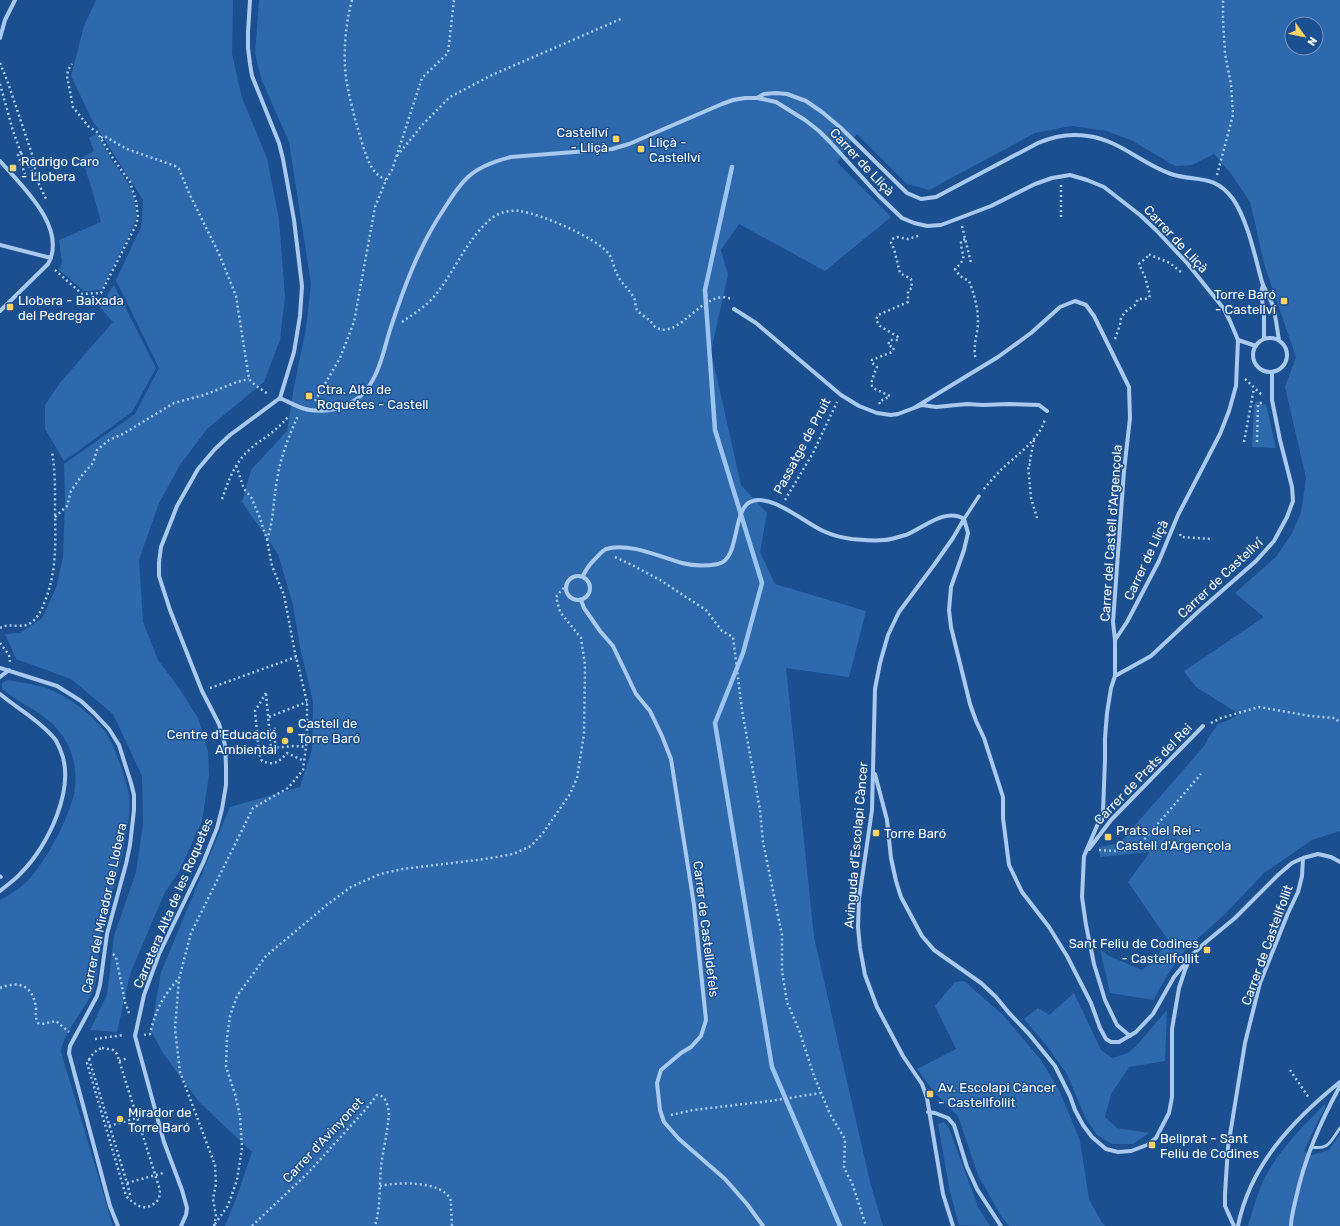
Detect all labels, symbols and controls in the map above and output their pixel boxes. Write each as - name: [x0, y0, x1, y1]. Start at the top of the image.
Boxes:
- north arrow: [1284, 16, 1324, 56]
- text: N: [1304, 34, 1320, 48]
- place label: Castellví - Lliçà: [557, 125, 609, 155]
- street label: Carrer de Lliçà: [827, 125, 897, 199]
- marker: Castellví - Lliçà: [611, 134, 621, 144]
- place label: Lliçà - Castellví: [649, 135, 701, 165]
- marker: Lliçà - Castellví: [636, 144, 646, 154]
- place label: Rodrigo Caro - Llobera: [21, 154, 99, 184]
- marker: Rodrigo Caro - Llobera: [8, 163, 18, 173]
- street label: Carrer de Lliçà: [1141, 202, 1211, 276]
- place label: Torre Baró - Castellví: [1214, 287, 1277, 317]
- place label: Llobera - Baixada del Pedregar: [18, 293, 124, 324]
- marker: Torre Baró - Castellví: [1279, 296, 1289, 306]
- marker: Llobera - Baixada del Pedregar: [5, 302, 15, 312]
- place label: Ctra. Alta de Roquetes - Castell: [317, 382, 429, 412]
- marker: Ctra. Alta de Roquetes - Castell: [304, 391, 314, 401]
- street label: Passatge de Pruit: [770, 395, 835, 497]
- street label: Carrer del Castell d'Argençola: [1097, 444, 1126, 622]
- street label: Carrer de Lliçà: [1121, 517, 1171, 603]
- street label: Carrer de Castellví: [1175, 534, 1266, 621]
- place label: Castell de Torre Baró: [298, 716, 360, 746]
- street label: Carrer de Prats del Rei: [1091, 720, 1195, 828]
- marker: Castell de Torre Baró: [285, 725, 295, 735]
- place label: Centre d'Educació Ambiental: [167, 727, 277, 757]
- marker: Centre d'Educació Ambiental: [280, 736, 290, 746]
- street label: Avinguda d'Escolapi Càncer: [841, 761, 872, 929]
- street label: Carretera Alta de les Roquetes: [130, 815, 216, 990]
- street label: Carrer del Mirador de Llobera: [79, 821, 129, 995]
- place label: Prats del Rei - Castell d'Argençola: [1116, 823, 1231, 854]
- place label: Torre Baró: [884, 826, 946, 841]
- marker: Torre Baró: [871, 828, 881, 838]
- marker: Prats del Rei - Castell d'Argençola: [1103, 832, 1113, 842]
- street label: Carrer de Castelldefels: [690, 860, 722, 998]
- street label: Carrer de Castellfollit: [1238, 883, 1296, 1007]
- place label: Sant Feliu de Codines - Castellfollit: [1069, 936, 1199, 966]
- marker: Sant Feliu de Codines - Castellfollit: [1202, 945, 1212, 955]
- place label: Av. Escolapi Càncer - Castellfollit: [938, 1080, 1056, 1110]
- marker: Av. Escolapi Càncer - Castellfollit: [925, 1089, 935, 1099]
- street label: Carrer d'Avinyonet: [280, 1094, 366, 1186]
- place label: Mirador de Torre Baró: [128, 1105, 192, 1135]
- marker: Mirador de Torre Baró: [115, 1114, 125, 1124]
- place label: Bellprat - Sant Feliu de Codines: [1160, 1131, 1259, 1161]
- marker: Bellprat - Sant Feliu de Codines: [1147, 1140, 1157, 1150]

